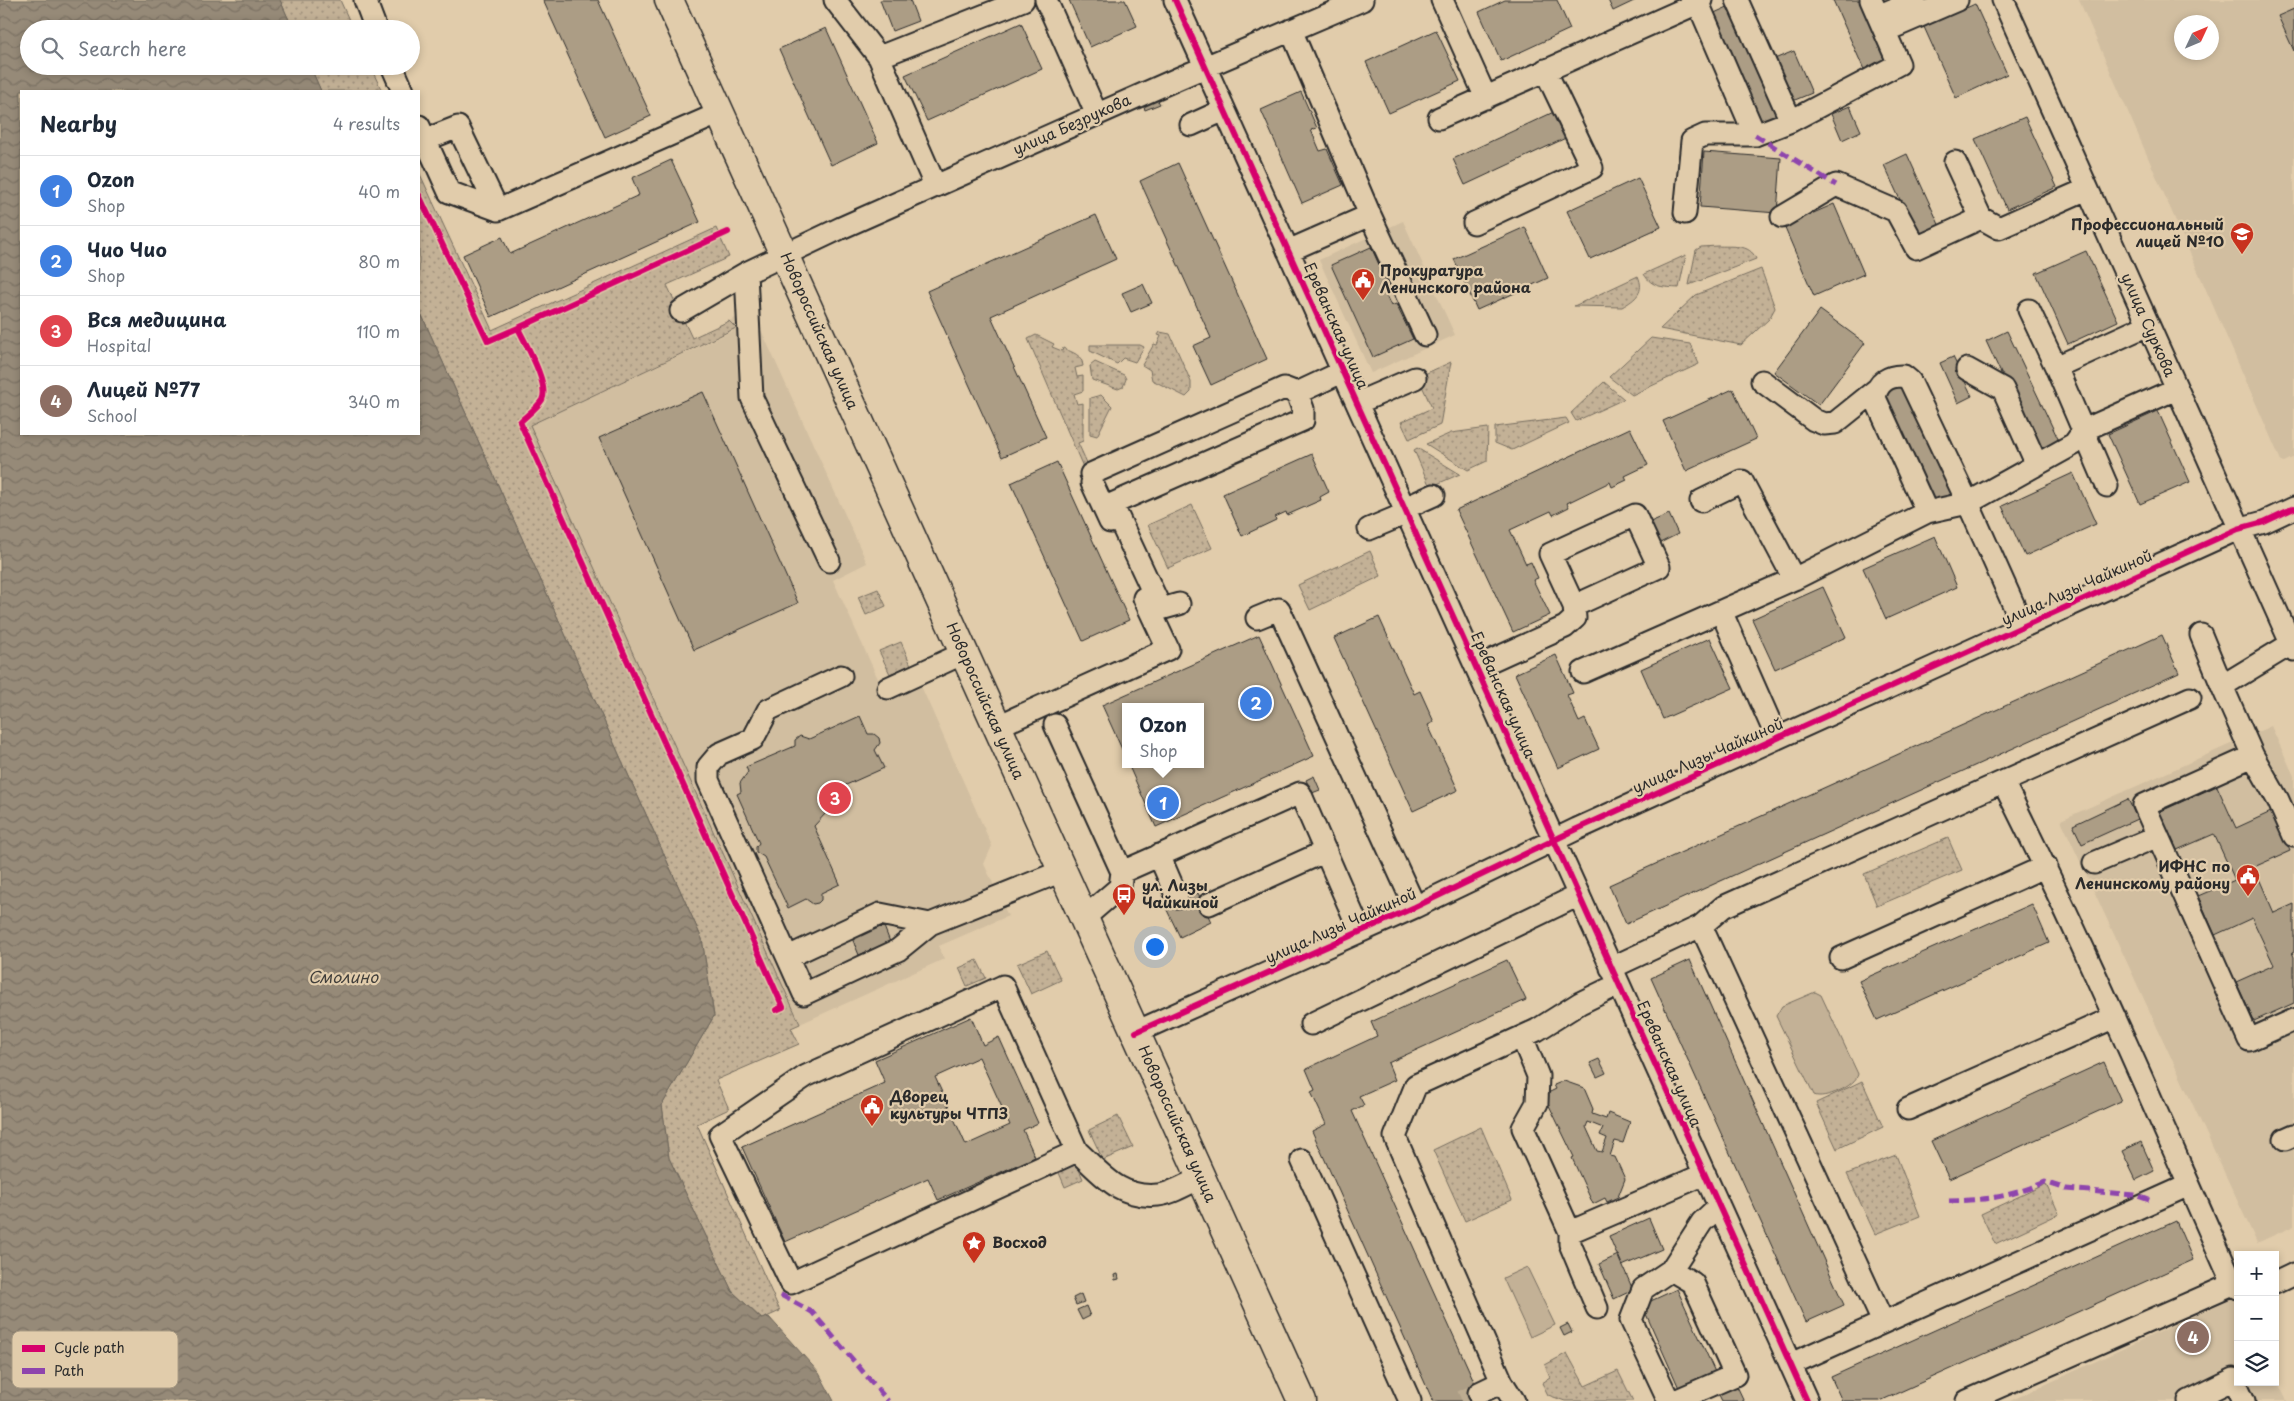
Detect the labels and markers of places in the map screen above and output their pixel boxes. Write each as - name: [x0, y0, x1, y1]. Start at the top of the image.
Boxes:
- place label: Профессиональный лицей №10: [2071, 212, 2224, 252]
- school or university icon: Профессиональный лицей №10: [2229, 221, 2255, 255]
- place label: Прокуратура Ленинского района: [1380, 258, 1531, 298]
- public building icon: Прокуратура Ленинского района: [1350, 267, 1376, 301]
- pin: 2: [1240, 684, 1272, 722]
- pin: 3: [819, 779, 851, 817]
- pin: 1: [1147, 784, 1179, 822]
- place label: ИФНС по Ленинскому району: [2075, 854, 2230, 894]
- public building icon: ИФНС по Ленинскому району: [2235, 863, 2261, 897]
- place label: ул. Лизы Чайкиной: [1142, 873, 1219, 913]
- bus stop icon: ул. Лизы Чайкиной: [1111, 882, 1137, 916]
- place label: Дворец культуры ЧТПЗ: [889, 1084, 1008, 1124]
- public building icon: Дворец культуры ЧТПЗ: [859, 1093, 885, 1127]
- place icon: Восход: [961, 1230, 987, 1264]
- place label: Восход: [992, 1230, 1047, 1253]
- pin: 4: [2177, 1318, 2209, 1356]

